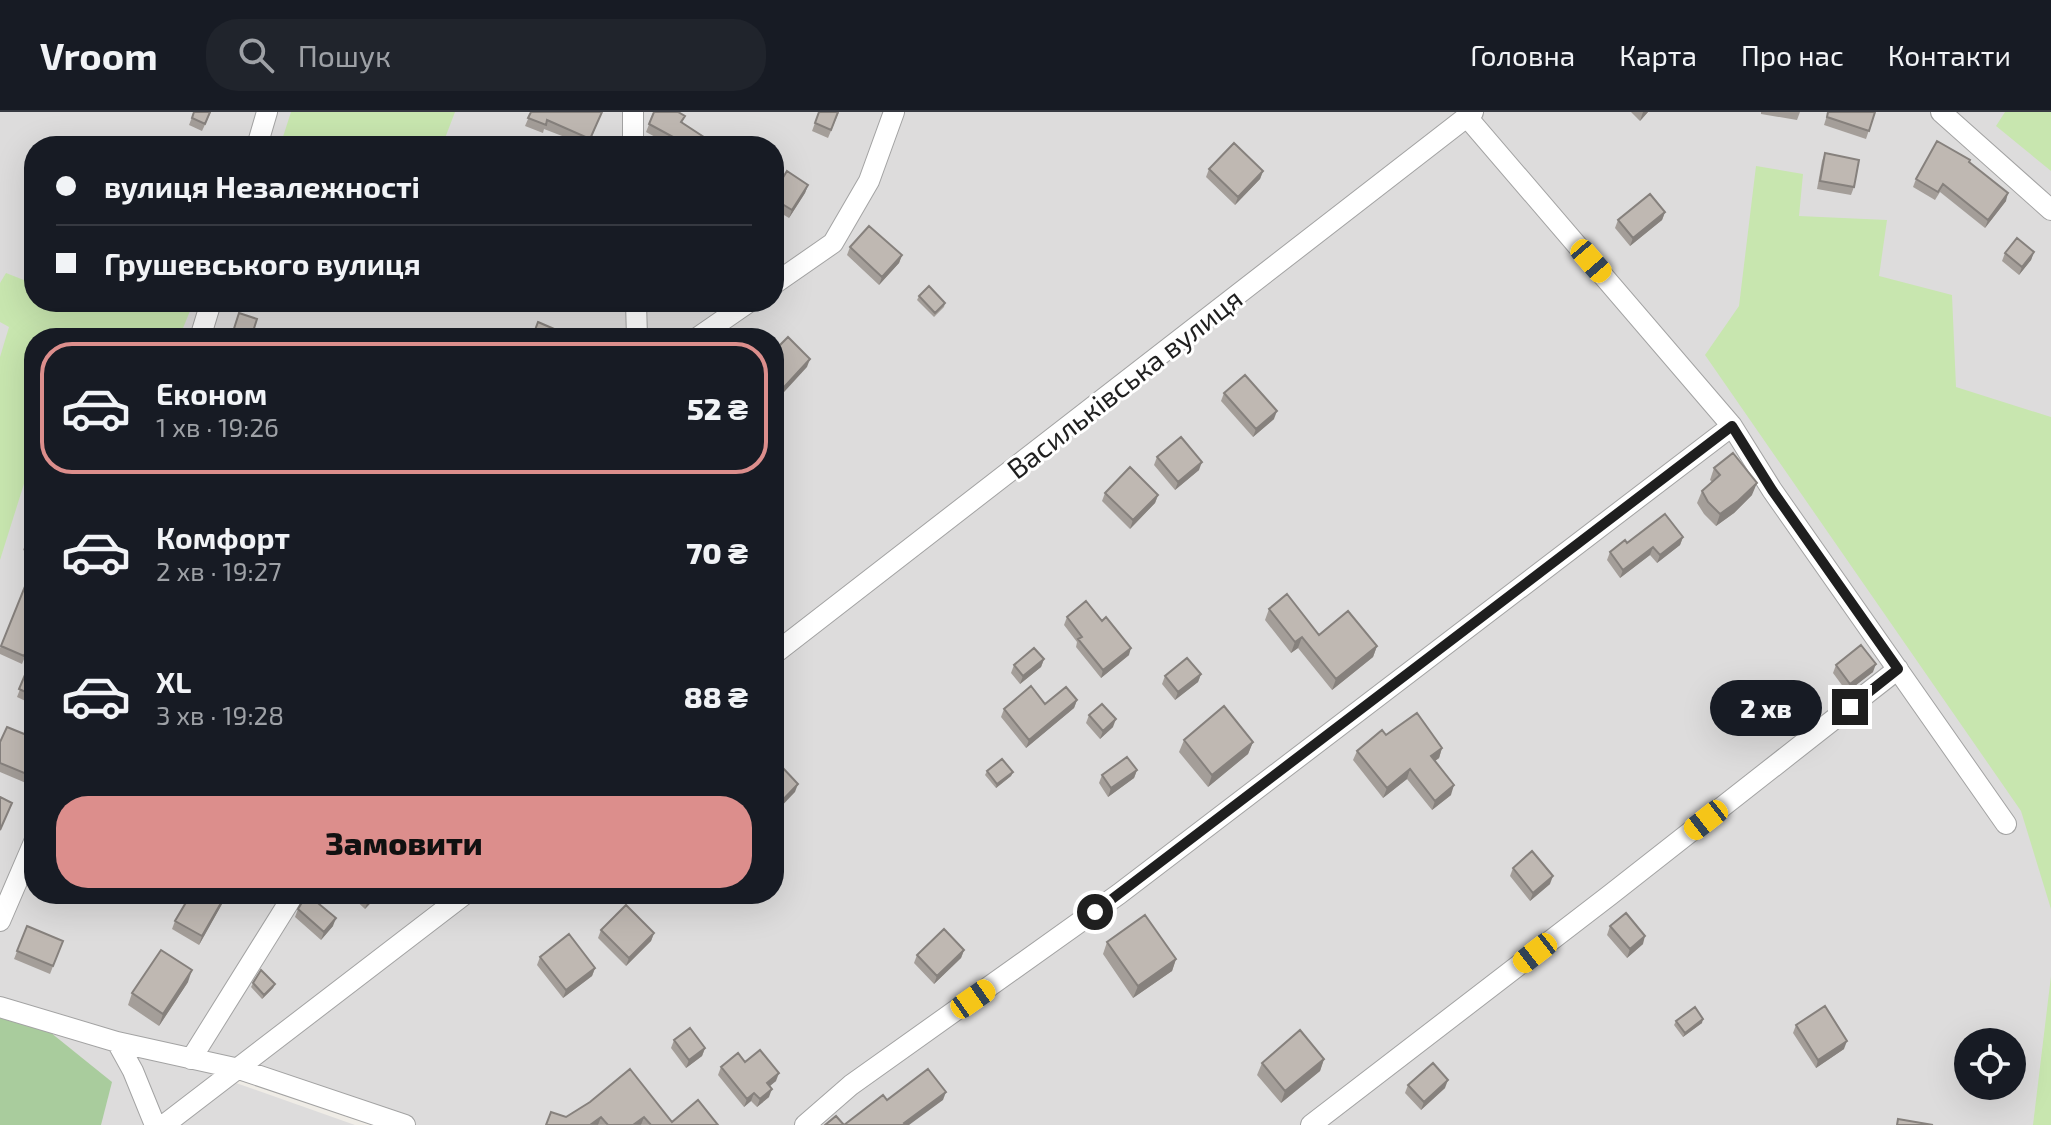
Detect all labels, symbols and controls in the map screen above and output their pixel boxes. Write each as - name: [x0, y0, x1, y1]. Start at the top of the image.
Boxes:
- search box: [206, 19, 766, 91]
- text: Vroom: [40, 32, 158, 78]
- icon: search: [234, 33, 278, 77]
- text: Пошук: [298, 37, 391, 73]
- text: Головна: [1470, 38, 1575, 72]
- text: Карта: [1619, 38, 1697, 72]
- text: Про нас: [1741, 38, 1844, 72]
- text: Контакти: [1888, 38, 2011, 72]
- text: вулиця Незалежності: [104, 168, 420, 204]
- car: [1566, 235, 1616, 287]
- text: Грушевського вулиця: [104, 245, 421, 281]
- street label: Васильківська вулиця: [1000, 281, 1248, 485]
- icon: car: [60, 372, 132, 444]
- text: Економ: [156, 375, 267, 411]
- text: 52 ₴: [687, 390, 748, 426]
- text: 1 хв · 19:26: [156, 411, 279, 442]
- icon: car: [60, 516, 132, 588]
- text: Комфорт: [156, 519, 290, 555]
- text: 70 ₴: [686, 534, 748, 570]
- text: 2 хв · 19:27: [156, 555, 282, 586]
- icon: car: [60, 660, 132, 732]
- text: XL: [156, 663, 191, 699]
- text: 88 ₴: [684, 678, 748, 714]
- callout: 2 хв: [1710, 679, 1822, 735]
- route end: [1832, 689, 1868, 725]
- text: 2 хв: [1740, 692, 1792, 723]
- text: 3 хв · 19:28: [156, 699, 284, 730]
- button: Замовити: [56, 796, 752, 888]
- car: [1680, 796, 1732, 844]
- route start: [1077, 894, 1113, 930]
- car: [1509, 929, 1561, 977]
- car: [946, 975, 1000, 1023]
- map controls: [1954, 1028, 2026, 1100]
- button: locate: [1954, 1028, 2026, 1100]

